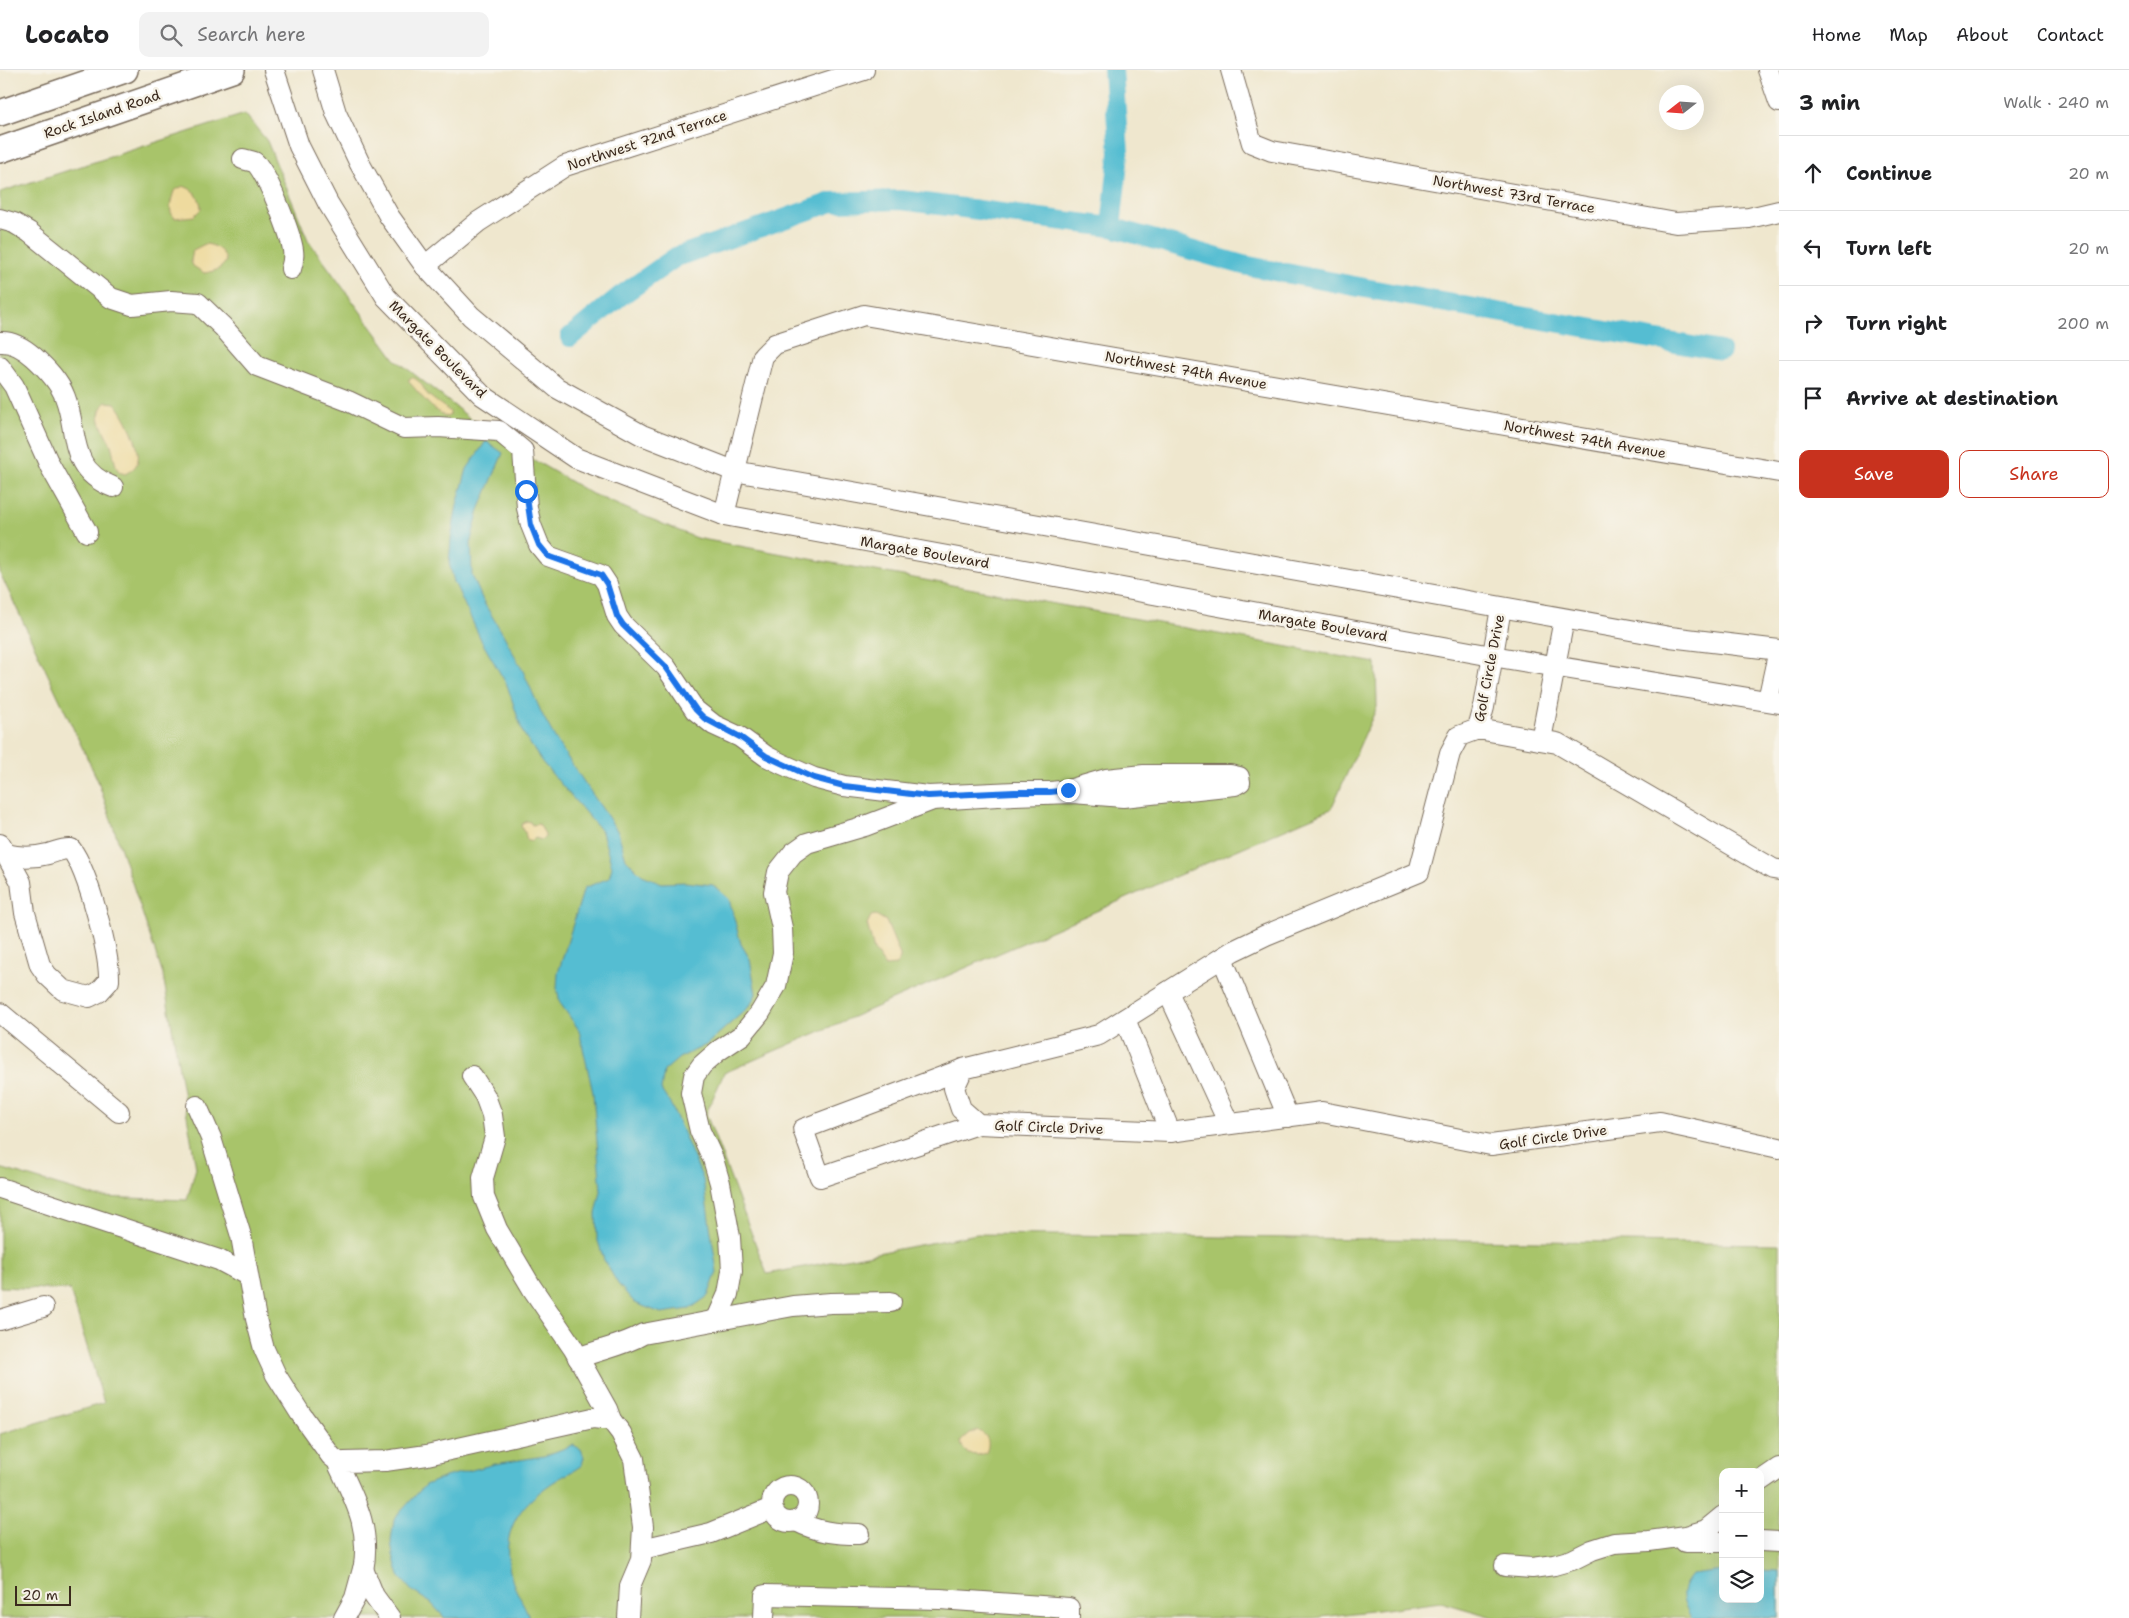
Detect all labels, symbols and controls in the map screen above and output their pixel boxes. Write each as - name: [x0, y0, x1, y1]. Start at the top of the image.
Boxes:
- search box: [139, 12, 489, 57]
- text: Locato: [25, 19, 109, 51]
- icon: search: [157, 21, 185, 49]
- text: Search here: [197, 22, 306, 47]
- text: Home: [1812, 23, 1861, 47]
- text: Map: [1889, 23, 1928, 47]
- text: About: [1956, 23, 2009, 47]
- text: Contact: [2037, 23, 2104, 47]
- north arrow: [1659, 85, 1704, 130]
- street label: Rock Island Road: [42, 86, 163, 142]
- text: 3 min: [1799, 89, 1860, 117]
- text: Walk · 240 m: [2003, 92, 2109, 113]
- street label: Northwest 72nd Terrace: [565, 106, 729, 174]
- icon: ahead: [1799, 159, 1827, 187]
- text: Continue: [1846, 161, 1932, 186]
- text: 20 m: [2068, 163, 2109, 184]
- street label: Northwest 73rd Terrace: [1431, 171, 1597, 217]
- icon: left: [1799, 234, 1827, 262]
- text: Turn left: [1846, 236, 1932, 261]
- text: 20 m: [2068, 238, 2109, 259]
- street label: Margate Boulevard: [385, 296, 491, 402]
- icon: right: [1799, 309, 1827, 337]
- text: Turn right: [1846, 311, 1947, 336]
- text: 200 m: [2057, 313, 2109, 334]
- street label: Northwest 74th Avenue: [1104, 347, 1269, 393]
- icon: arrive: [1799, 384, 1827, 412]
- text: Arrive at destination: [1846, 386, 2058, 411]
- street label: Northwest 74th Avenue: [1503, 416, 1668, 462]
- button: Save: [1799, 450, 1949, 498]
- button: Share: [1959, 450, 2109, 498]
- route start: [515, 480, 538, 503]
- street label: Margate Boulevard: [859, 532, 991, 572]
- street label: Margate Boulevard: [1257, 605, 1389, 645]
- street label: Golf Circle Drive: [1470, 613, 1508, 723]
- route end: [1057, 779, 1080, 802]
- street label: Golf Circle Drive: [994, 1116, 1104, 1138]
- street label: Golf Circle Drive: [1498, 1120, 1608, 1154]
- map controls: [1719, 1468, 1764, 1603]
- button: +: [1719, 1468, 1764, 1513]
- button: −: [1719, 1513, 1764, 1558]
- button: layers: [1719, 1558, 1764, 1603]
- scale bar: [15, 1583, 71, 1606]
- text: 20 m: [22, 1586, 58, 1604]

